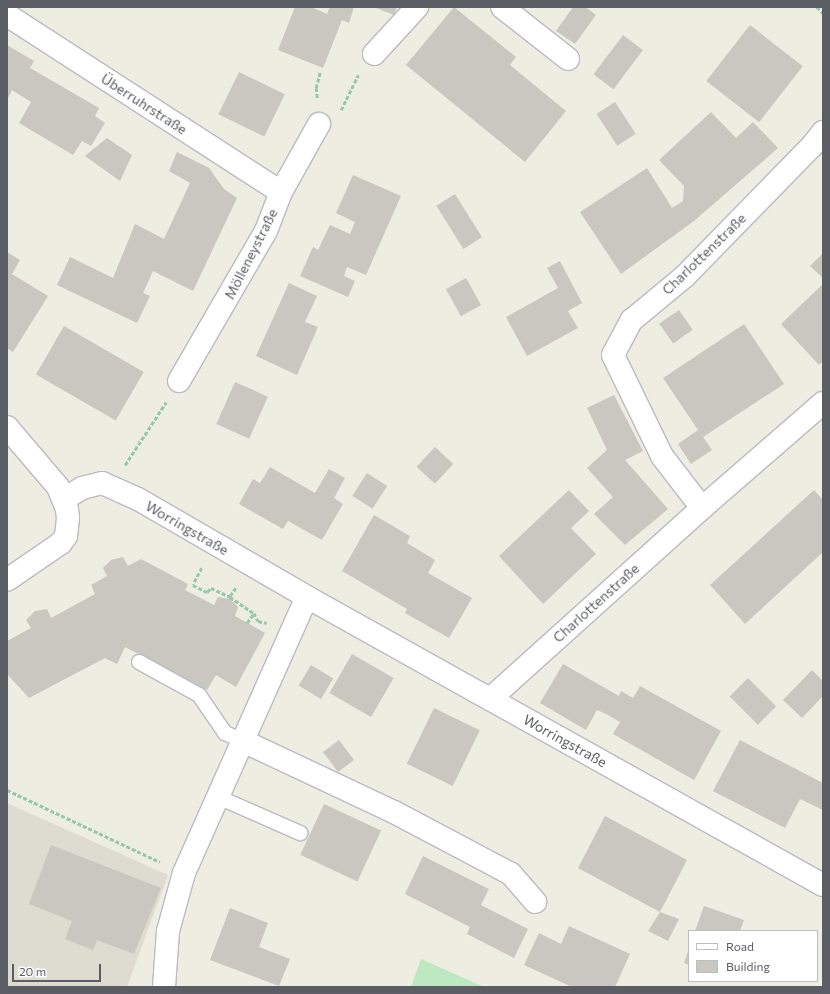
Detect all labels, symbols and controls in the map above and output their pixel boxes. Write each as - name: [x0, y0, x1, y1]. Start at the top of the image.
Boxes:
- street label: Überruhrstraße: [98, 70, 190, 138]
- street label: Mölleneystraße: [221, 206, 281, 302]
- street label: Charlottenstraße: [659, 210, 749, 298]
- street label: Worringstraße: [143, 498, 231, 558]
- street label: Charlottenstraße: [550, 560, 642, 646]
- street label: Worringstraße: [520, 711, 610, 771]
- legend: [688, 930, 818, 982]
- text: Road: [726, 939, 754, 953]
- scale bar: [14, 956, 103, 982]
- text: Building: [726, 959, 770, 973]
- text: 20 m: [19, 964, 46, 978]

